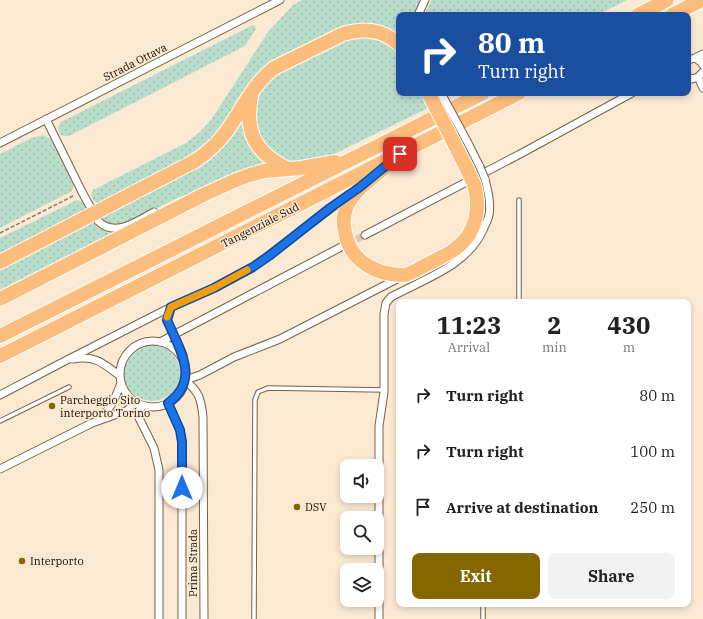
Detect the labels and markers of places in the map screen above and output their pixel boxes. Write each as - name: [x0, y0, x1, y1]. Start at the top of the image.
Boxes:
- pin: [383, 137, 417, 171]
- place label: Parcheggio Sito interporto Torino: [60, 393, 150, 420]
- marker: Parcheggio Sito interporto Torino: [47, 401, 57, 411]
- place label: DSV: [305, 500, 327, 514]
- marker: DSV: [292, 502, 302, 512]
- place label: Interporto: [30, 554, 84, 568]
- marker: Interporto: [17, 556, 27, 566]

